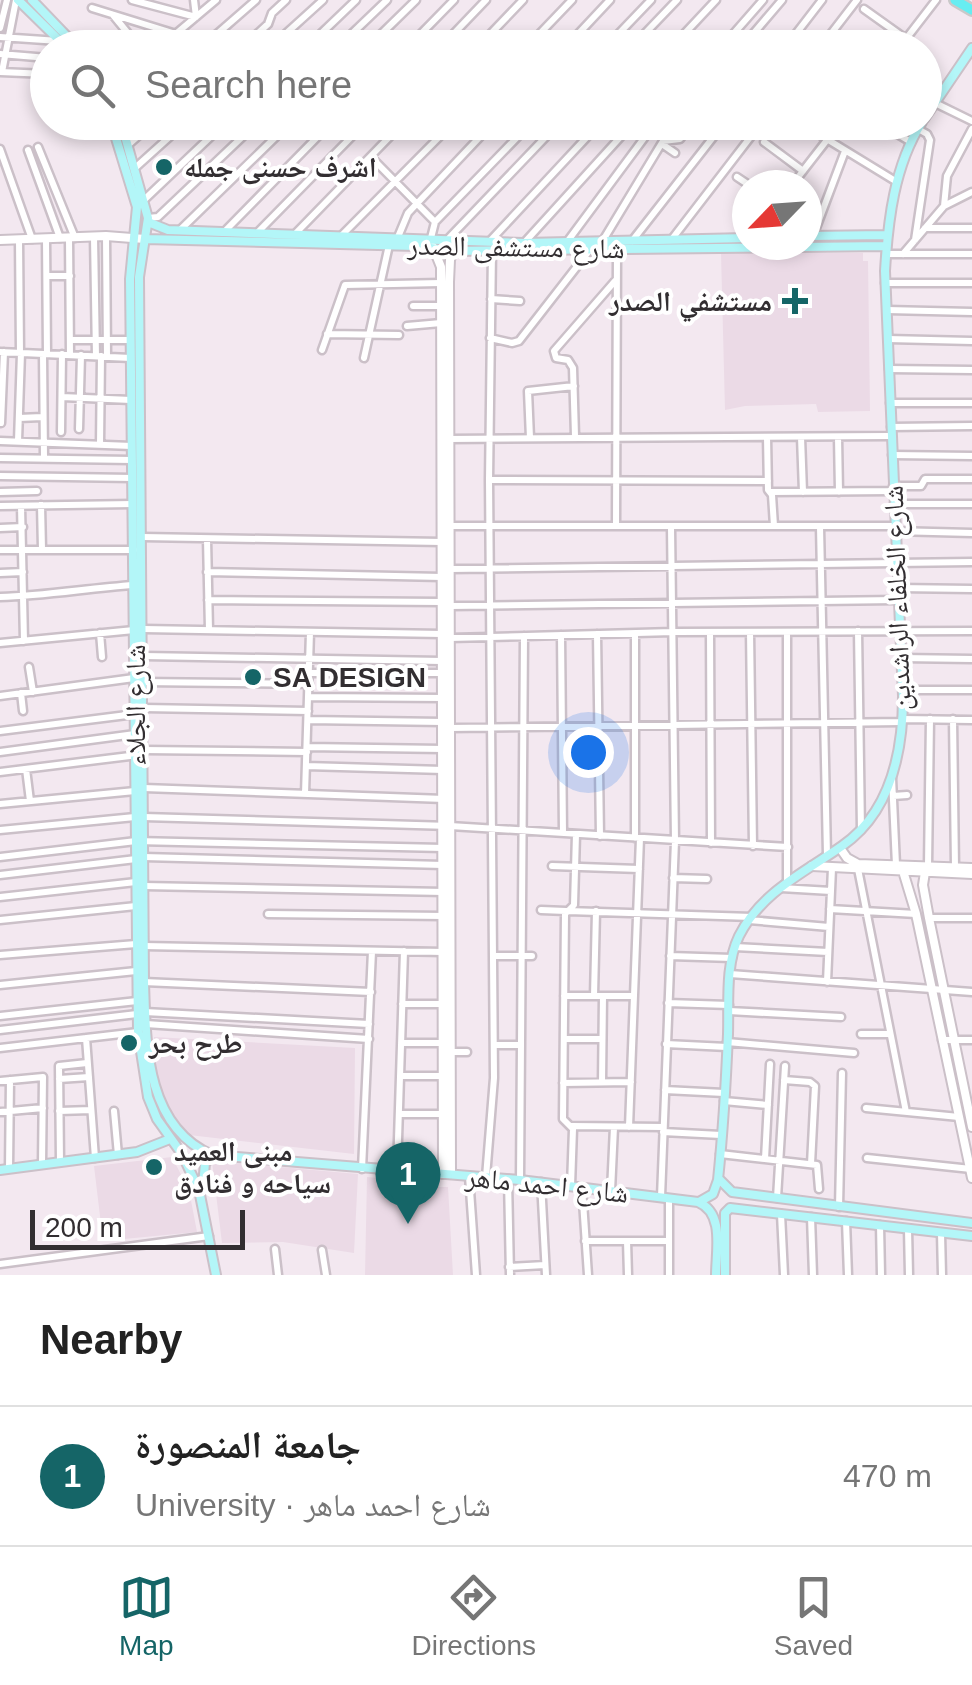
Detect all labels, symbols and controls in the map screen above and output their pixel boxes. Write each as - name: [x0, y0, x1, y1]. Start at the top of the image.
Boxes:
- search box: [30, 30, 942, 140]
- icon: search: [65, 58, 120, 113]
- text: Search here: [145, 64, 352, 106]
- place label: اشرف حسنى جمله: [184, 152, 377, 185]
- marker: اشرف حسنى جمله: [153, 156, 175, 178]
- north arrow: [732, 170, 822, 260]
- street label: شارع مستشفى الصدر: [406, 230, 625, 266]
- place label: مستشفي الصدر: [608, 286, 772, 323]
- marker: مستشفي الصدر: [782, 288, 808, 314]
- street label: شارع الخلفاء الراشدين: [878, 485, 918, 711]
- street label: شارع الجلاء: [120, 644, 153, 766]
- place label: SA DESIGN: [273, 662, 426, 693]
- marker: SA DESIGN: [242, 666, 264, 688]
- your location: [563, 727, 614, 778]
- place label: طرح بحر: [148, 1028, 243, 1061]
- marker: طرح بحر: [118, 1032, 140, 1054]
- place label: مبنى العميد سياحه و فنادق: [174, 1136, 331, 1200]
- pin: 1: [376, 1142, 440, 1224]
- marker: مبنى العميد سياحه و فنادق: [143, 1156, 165, 1178]
- street label: شارع احمد ماهر: [463, 1161, 630, 1211]
- scale bar: [30, 1205, 245, 1250]
- text: 200 m: [45, 1212, 123, 1243]
- text: Nearby: [40, 1316, 182, 1363]
- text: جامعة المنصورة: [135, 1424, 361, 1466]
- text: 1: [64, 1458, 81, 1494]
- text: 470 m: [843, 1458, 932, 1494]
- text: University · شارع احمد ماهر: [135, 1487, 491, 1523]
- tab: Map: [119, 1570, 174, 1662]
- tab: Directions: [412, 1570, 536, 1662]
- tab: Saved: [774, 1570, 853, 1662]

